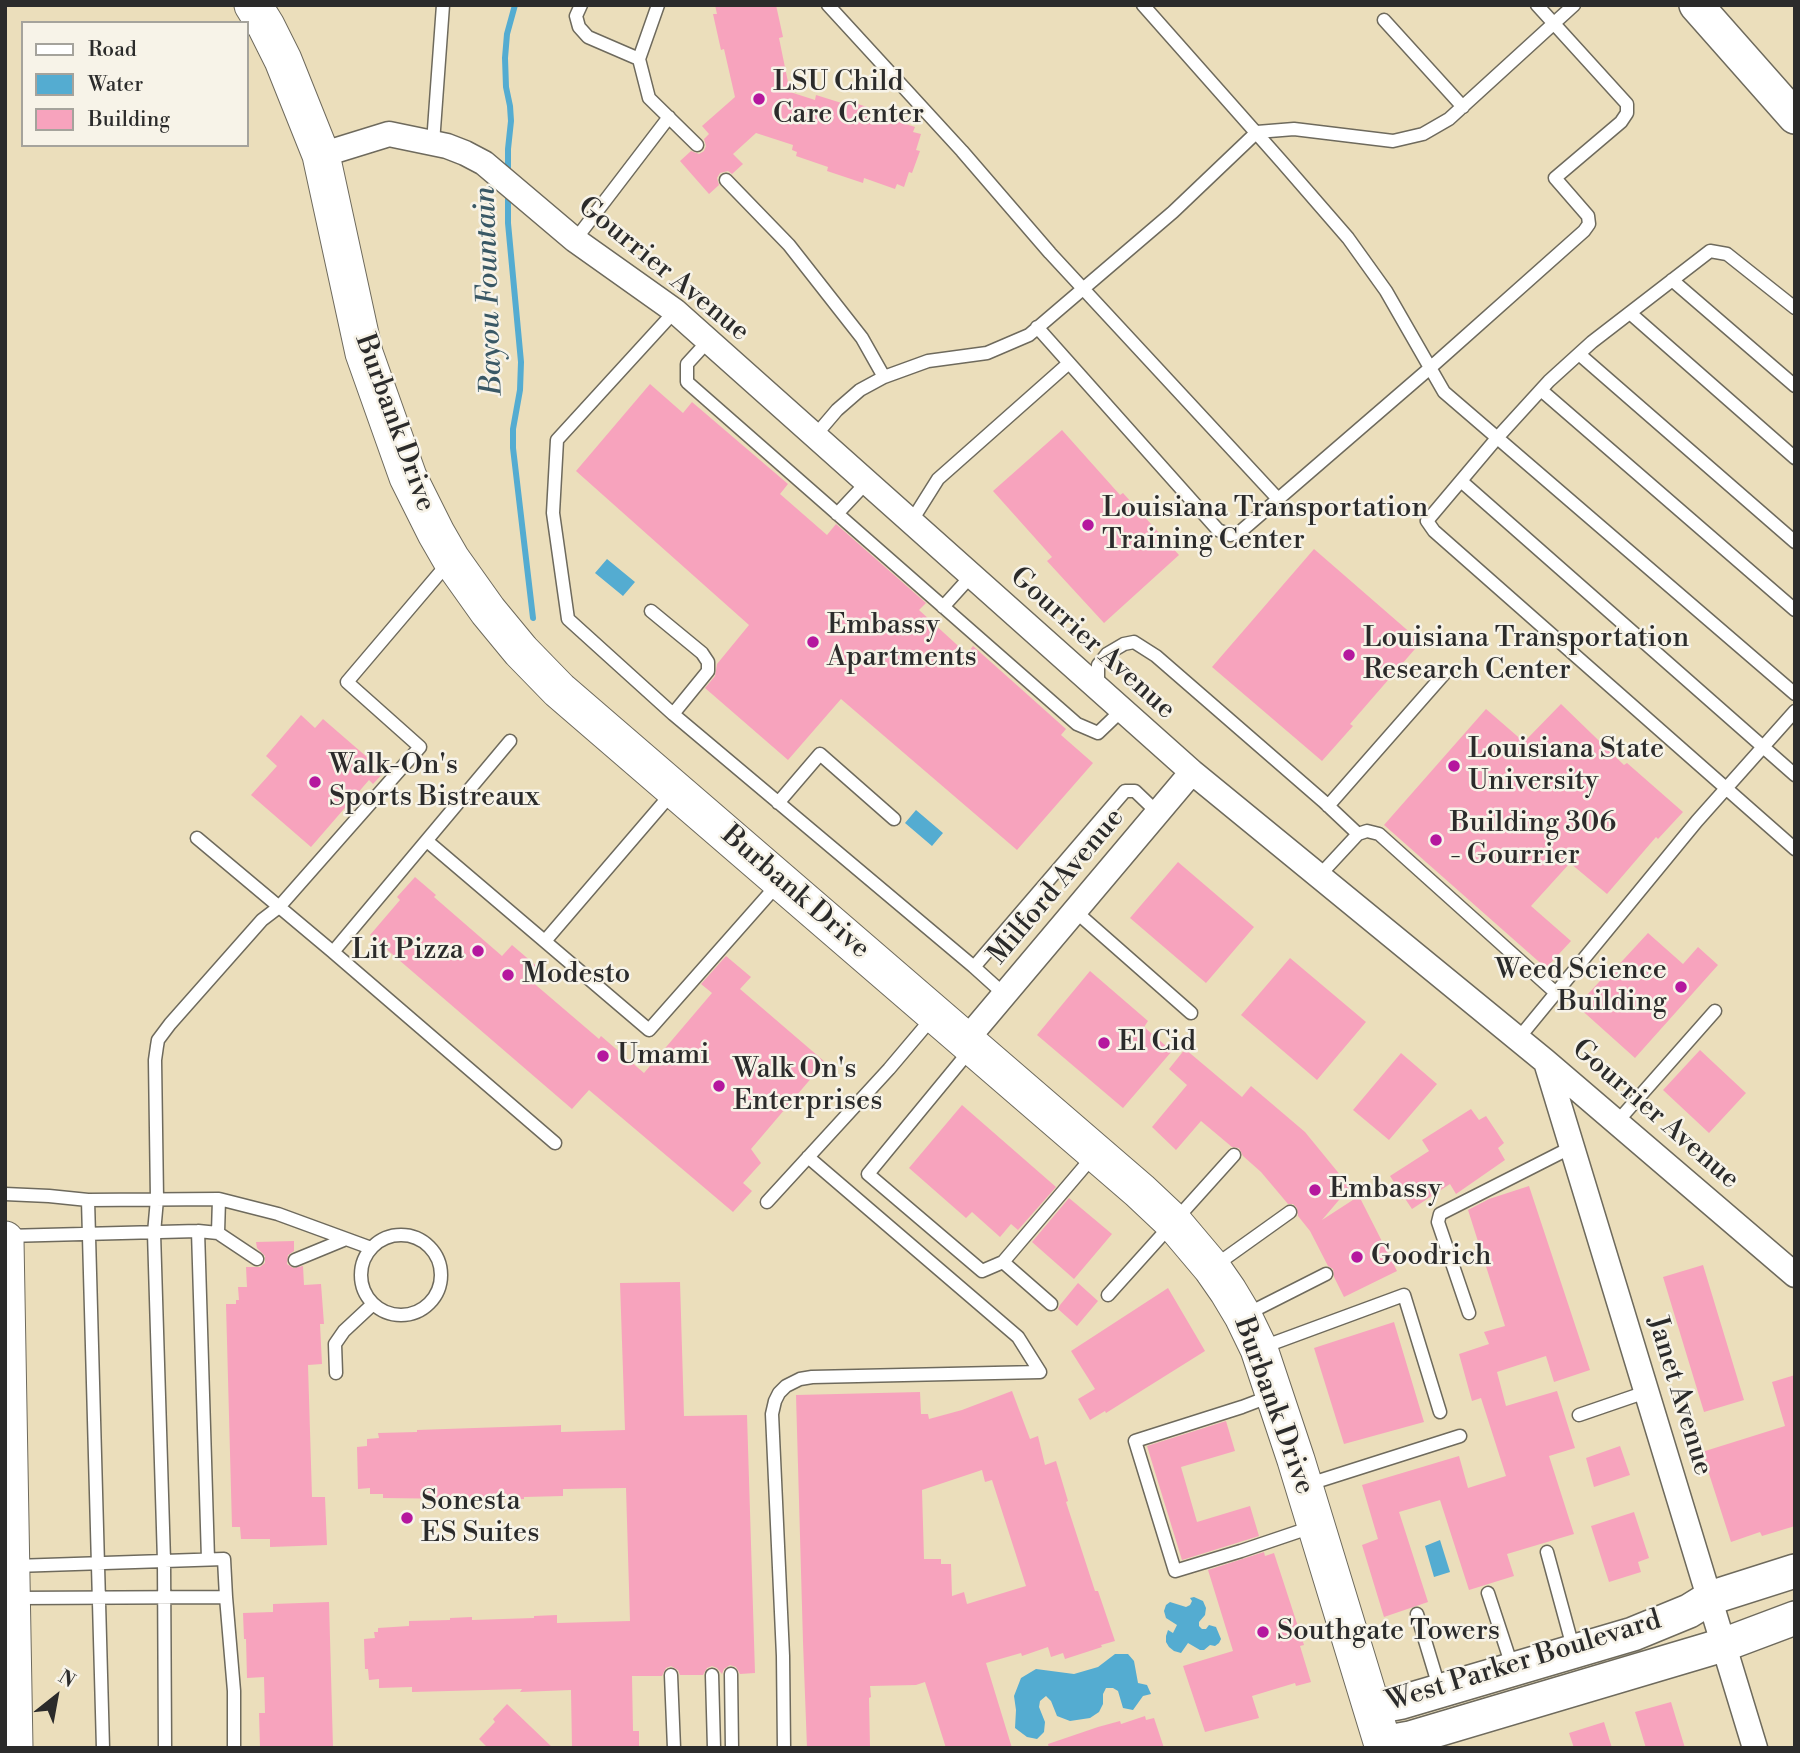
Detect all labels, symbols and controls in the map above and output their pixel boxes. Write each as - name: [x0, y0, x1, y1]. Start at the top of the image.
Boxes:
- legend: [21, 21, 248, 147]
- text: Road: [88, 37, 137, 63]
- place label: LSU Child Care Center: [773, 66, 924, 132]
- text: Water: [88, 72, 143, 98]
- marker: LSU Child Care Center: [751, 91, 767, 107]
- text: Building: [88, 107, 170, 133]
- water label: Bayou Fountain: [468, 186, 512, 396]
- street label: Gourrier Avenue: [570, 190, 756, 350]
- street label: Burbank Drive: [346, 330, 442, 516]
- place label: Louisiana Transportation Training Center: [1102, 492, 1428, 558]
- marker: Louisiana Transportation Training Center: [1080, 517, 1096, 533]
- street label: Gourrier Avenue: [1002, 561, 1182, 727]
- place label: Embassy Apartments: [827, 609, 977, 675]
- place label: Louisiana Transportation Research Center: [1363, 622, 1689, 688]
- marker: Embassy Apartments: [805, 634, 821, 650]
- marker: Louisiana Transportation Research Center: [1341, 647, 1357, 663]
- place label: Louisiana State University: [1468, 733, 1664, 799]
- place label: Walk-On's Sports Bistreaux: [329, 749, 539, 815]
- marker: Louisiana State University: [1446, 758, 1462, 774]
- marker: Walk-On's Sports Bistreaux: [307, 774, 323, 790]
- street label: Milford Avenue: [982, 802, 1132, 972]
- place label: Building 306 - Gourrier: [1450, 807, 1616, 873]
- street label: Burbank Drive: [714, 819, 876, 967]
- marker: Building 306 - Gourrier: [1428, 832, 1444, 848]
- place label: Lit Pizza: [351, 934, 464, 968]
- marker: Lit Pizza: [470, 943, 486, 959]
- place label: Weed Science Building: [1495, 954, 1667, 1020]
- place label: Modesto: [522, 958, 630, 992]
- marker: Modesto: [500, 967, 516, 983]
- marker: Weed Science Building: [1673, 979, 1689, 995]
- place label: El Cid: [1118, 1026, 1196, 1060]
- street label: Gourrier Avenue: [1564, 1033, 1746, 1197]
- marker: El Cid: [1096, 1035, 1112, 1051]
- place label: Umami: [617, 1039, 709, 1073]
- marker: Umami: [595, 1048, 611, 1064]
- place label: Walk On's Enterprises: [733, 1053, 882, 1119]
- marker: Walk On's Enterprises: [711, 1078, 727, 1094]
- place label: Embassy: [1329, 1173, 1442, 1207]
- marker: Embassy: [1307, 1182, 1323, 1198]
- place label: Goodrich: [1371, 1240, 1492, 1274]
- marker: Goodrich: [1349, 1249, 1365, 1265]
- street label: Janet Avenue: [1639, 1312, 1719, 1480]
- street label: Burbank Drive: [1225, 1313, 1321, 1499]
- place label: Sonesta ES Suites: [421, 1485, 539, 1551]
- marker: Sonesta ES Suites: [399, 1510, 415, 1526]
- street label: West Parker Boulevard: [1383, 1604, 1665, 1720]
- place label: Southgate Towers: [1277, 1615, 1500, 1649]
- marker: Southgate Towers: [1255, 1624, 1271, 1640]
- north arrow: [21, 1662, 91, 1732]
- text: N: [54, 1665, 79, 1693]

